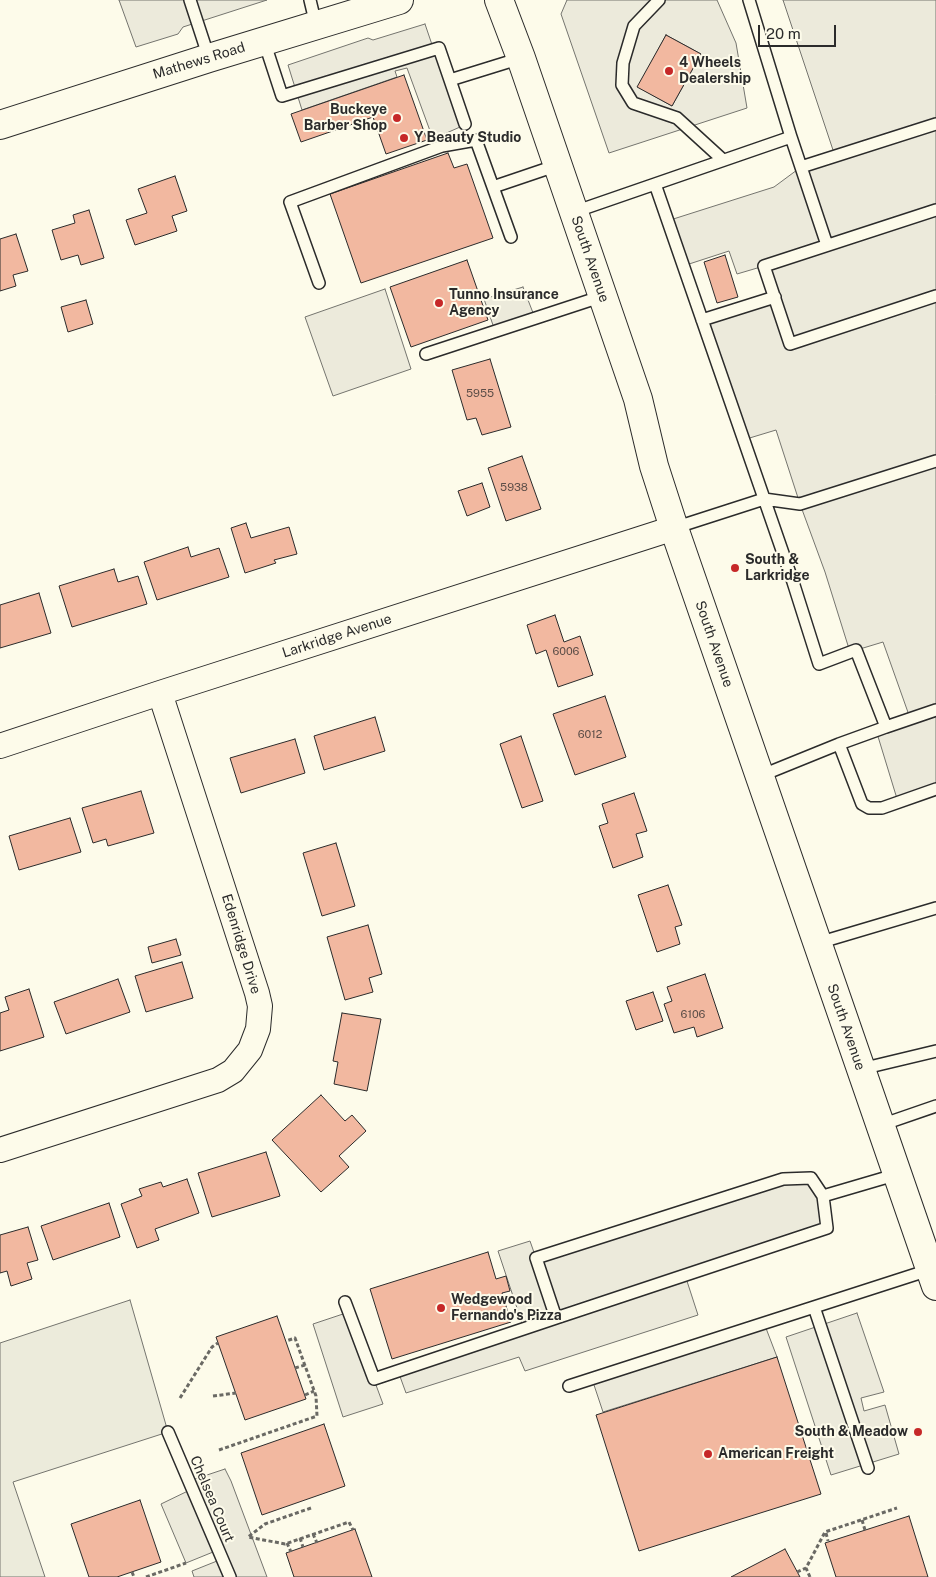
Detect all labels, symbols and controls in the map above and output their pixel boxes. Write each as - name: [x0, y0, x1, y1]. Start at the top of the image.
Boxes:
- scale bar: [761, 15, 838, 47]
- text: 20 m: [766, 25, 801, 42]
- street label: Mathews Road: [151, 39, 247, 83]
- place label: 4 Wheels Dealership: [679, 55, 751, 88]
- marker: 4 Wheels Dealership: [663, 65, 675, 77]
- place label: Buckeye Barber Shop: [304, 102, 387, 134]
- marker: Buckeye Barber Shop: [391, 112, 403, 124]
- place label: Y Beauty Studio: [414, 130, 521, 146]
- marker: Y Beauty Studio: [398, 132, 410, 144]
- street label: South Avenue: [567, 214, 613, 304]
- place label: Tunno Insurance Agency: [449, 287, 559, 320]
- marker: Tunno Insurance Agency: [433, 297, 445, 309]
- house number: 5955: [466, 387, 494, 401]
- house number: 5938: [500, 481, 528, 495]
- place label: South & Larkridge: [745, 552, 809, 584]
- marker: South & Larkridge: [729, 562, 741, 574]
- street label: South Avenue: [691, 599, 737, 689]
- street label: Larkridge Avenue: [280, 610, 394, 662]
- house number: 6006: [553, 645, 579, 659]
- house number: 6012: [578, 728, 602, 742]
- street label: Edenridge Drive: [218, 892, 264, 996]
- street label: South Avenue: [823, 982, 869, 1072]
- house number: 6106: [681, 1008, 705, 1022]
- place label: Wedgewood Fernando's Pizza: [451, 1292, 562, 1324]
- marker: Wedgewood Fernando's Pizza: [435, 1302, 447, 1314]
- place label: South & Meadow: [795, 1424, 908, 1440]
- marker: South & Meadow: [912, 1426, 924, 1438]
- place label: American Freight: [718, 1446, 834, 1462]
- marker: American Freight: [702, 1448, 714, 1460]
- street label: Chelsea Court: [186, 1453, 238, 1545]

